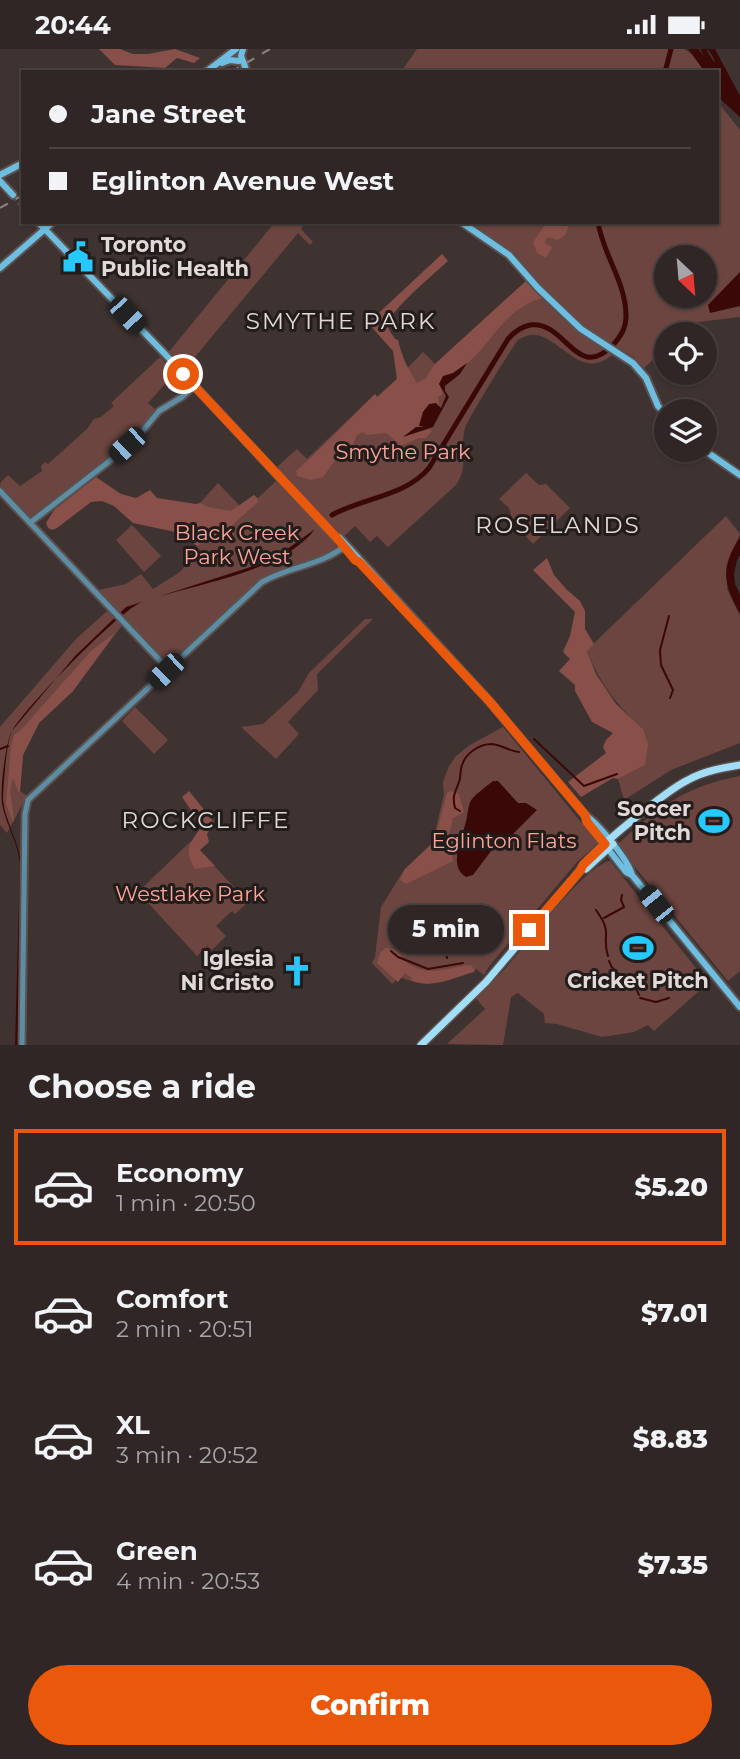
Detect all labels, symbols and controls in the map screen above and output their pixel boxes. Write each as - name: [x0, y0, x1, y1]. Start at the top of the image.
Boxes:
- text: 20:44: [35, 9, 111, 41]
- text: Jane Street: [91, 98, 246, 130]
- text: Eglinton Avenue West: [91, 165, 394, 197]
- place label: Toronto Public Health: [101, 232, 249, 281]
- public building icon: Toronto Public Health: [61, 240, 95, 274]
- north arrow: [654, 245, 718, 308]
- map controls: [654, 245, 717, 462]
- car: [105, 292, 150, 338]
- district label: SMYTHE PARK: [246, 307, 436, 335]
- button: locate: [654, 322, 717, 385]
- route start: [167, 358, 199, 390]
- button: layers: [654, 399, 717, 462]
- car: [105, 423, 150, 467]
- park label: Smythe Park: [335, 439, 471, 464]
- district label: ROSELANDS: [475, 511, 641, 539]
- park label: Black Creek Park West: [175, 520, 300, 569]
- car: [144, 649, 189, 693]
- place label: Soccer Pitch: [617, 796, 691, 845]
- sports icon: Soccer Pitch: [697, 804, 731, 838]
- district label: ROCKCLIFFE: [122, 806, 291, 834]
- park label: Eglinton Flats: [432, 828, 576, 853]
- park label: Westlake Park: [115, 881, 265, 906]
- car: [635, 881, 678, 927]
- callout: 5 min: [389, 905, 504, 955]
- route end: [513, 914, 545, 946]
- text: 5 min: [412, 915, 480, 943]
- sports icon: Cricket Pitch: [621, 931, 655, 965]
- place label: Iglesia Ni Cristo: [181, 946, 274, 995]
- church icon: Iglesia Ni Cristo: [280, 954, 314, 988]
- place label: Cricket Pitch: [567, 968, 709, 993]
- text: Choose a ride: [28, 1067, 256, 1106]
- icon: car: [32, 1156, 95, 1219]
- text: Economy: [116, 1157, 243, 1189]
- text: $5.20: [634, 1171, 708, 1203]
- text: 1 min · 20:50: [116, 1189, 256, 1217]
- icon: car: [32, 1282, 95, 1345]
- text: Comfort: [116, 1283, 228, 1315]
- text: $7.01: [641, 1297, 708, 1329]
- text: 2 min · 20:51: [116, 1315, 254, 1343]
- icon: car: [32, 1408, 95, 1471]
- text: XL: [116, 1409, 150, 1441]
- text: $8.83: [633, 1423, 708, 1455]
- text: 3 min · 20:52: [116, 1441, 258, 1469]
- icon: car: [32, 1534, 95, 1597]
- text: Green: [116, 1535, 198, 1567]
- text: $7.35: [637, 1549, 708, 1581]
- text: 4 min · 20:53: [116, 1567, 260, 1595]
- button: Confirm: [28, 1665, 712, 1745]

